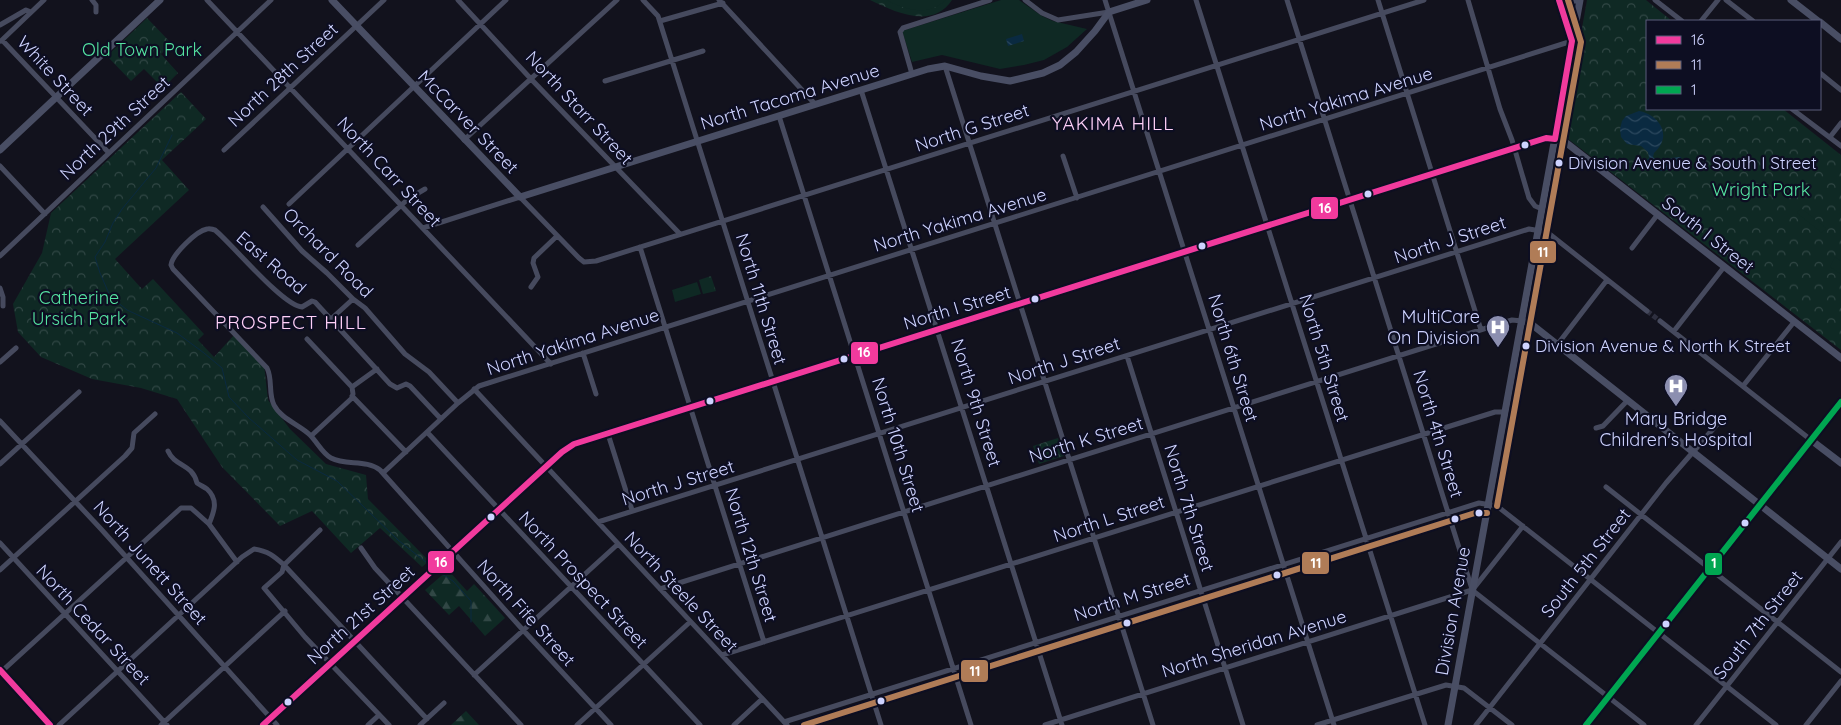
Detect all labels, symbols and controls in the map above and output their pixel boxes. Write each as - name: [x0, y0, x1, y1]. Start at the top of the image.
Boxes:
- street label: North 28th Street: [223, 18, 343, 132]
- legend: [1646, 20, 1821, 110]
- text: 16: [1691, 30, 1705, 49]
- street label: White Street: [12, 31, 98, 121]
- park label: Old Town Park: [82, 38, 202, 61]
- street label: North Starr Street: [521, 46, 638, 169]
- text: 11: [1691, 55, 1702, 74]
- street label: North Tacoma Avenue: [697, 58, 882, 135]
- street label: North Yakima Avenue: [1257, 61, 1435, 136]
- street label: McCarver Street: [413, 65, 524, 178]
- street label: North 29th Street: [55, 71, 175, 185]
- text: 1: [1691, 80, 1697, 99]
- street label: North G Street: [912, 98, 1032, 157]
- district label: YAKIMA HILL: [1052, 111, 1174, 135]
- street label: North Carr Street: [332, 112, 446, 232]
- unlabelled marker: [1520, 140, 1530, 150]
- place label: Division Avenue & South I Street: [1568, 152, 1817, 173]
- marker: Division Avenue & South I Street: [1554, 158, 1564, 168]
- park label: Wright Park: [1712, 178, 1810, 201]
- street label: North Yakima Avenue: [871, 182, 1049, 257]
- unlabelled marker: [1363, 189, 1373, 199]
- street label: South I Street: [1657, 191, 1759, 278]
- line badge: 16: [1310, 196, 1339, 220]
- text: 16: [1318, 199, 1332, 217]
- street label: Orchard Road: [279, 203, 378, 302]
- street label: North J Street: [1391, 211, 1509, 268]
- street label: East Road: [232, 226, 311, 299]
- street label: North 11th Street: [731, 231, 792, 367]
- line badge: 11: [1529, 240, 1557, 264]
- unlabelled marker: [1197, 241, 1207, 251]
- text: 11: [1538, 243, 1548, 261]
- street label: North I Street: [901, 280, 1013, 335]
- park label: Catherine Ursich Park: [32, 286, 126, 330]
- street label: North 6th Street: [1203, 291, 1264, 424]
- street label: North 5th Street: [1294, 291, 1355, 425]
- unlabelled marker: [1030, 294, 1040, 304]
- street label: North Yakima Avenue: [484, 303, 662, 380]
- place label: MultiCare On Division: [1387, 305, 1480, 349]
- district label: PROSPECT HILL: [215, 310, 367, 334]
- hospital icon: MultiCare On Division: [1485, 314, 1511, 348]
- street label: North J Street: [1005, 332, 1123, 389]
- place label: Division Avenue & North K Street: [1535, 335, 1791, 356]
- street label: North 9th Street: [946, 336, 1007, 470]
- line badge: 16: [850, 341, 879, 365]
- marker: Division Avenue & North K Street: [1521, 341, 1531, 351]
- text: 16: [857, 343, 871, 361]
- unlabelled marker: [839, 354, 849, 364]
- street label: North 4th Street: [1408, 367, 1469, 500]
- hospital icon: Mary Bridge Children's Hospital: [1663, 373, 1689, 407]
- street label: North 10th Street: [867, 375, 930, 515]
- unlabelled marker: [705, 396, 715, 406]
- place label: Mary Bridge Children's Hospital: [1600, 407, 1752, 451]
- street label: North K Street: [1026, 411, 1146, 468]
- street label: North 7th Street: [1159, 441, 1220, 574]
- street label: North J Street: [619, 454, 737, 511]
- street label: North 12th Street: [720, 485, 783, 625]
- street label: North L Street: [1050, 490, 1167, 547]
- street label: North Junett Street: [88, 496, 212, 630]
- street label: South 5th Street: [1536, 503, 1636, 622]
- street label: North Prospect Street: [514, 506, 653, 653]
- unlabelled marker: [1474, 508, 1484, 518]
- unlabelled marker: [486, 512, 496, 522]
- unlabelled marker: [1450, 514, 1460, 524]
- unlabelled marker: [1740, 518, 1750, 528]
- street label: North Steele Street: [619, 526, 743, 657]
- street label: Division Avenue: [1430, 545, 1475, 677]
- line badge: 16: [427, 550, 455, 574]
- line badge: 11: [1301, 551, 1330, 575]
- line badge: 1: [1704, 552, 1723, 576]
- text: 16: [434, 553, 448, 571]
- street label: North Fife Street: [472, 554, 581, 671]
- text: 11: [1311, 554, 1321, 572]
- text: 1: [1711, 554, 1717, 572]
- street label: North Cedar Street: [31, 559, 155, 690]
- street label: North 21st Street: [302, 560, 419, 669]
- street label: South 7th Street: [1708, 566, 1807, 684]
- street label: North M Street: [1071, 567, 1193, 626]
- unlabelled marker: [1272, 570, 1282, 580]
- street label: North Sheridan Avenue: [1159, 604, 1349, 683]
- unlabelled marker: [1122, 618, 1132, 628]
- unlabelled marker: [1661, 619, 1671, 629]
- line badge: 11: [960, 659, 989, 683]
- text: 11: [970, 662, 980, 680]
- unlabelled marker: [876, 696, 886, 706]
- unlabelled marker: [283, 697, 293, 707]

